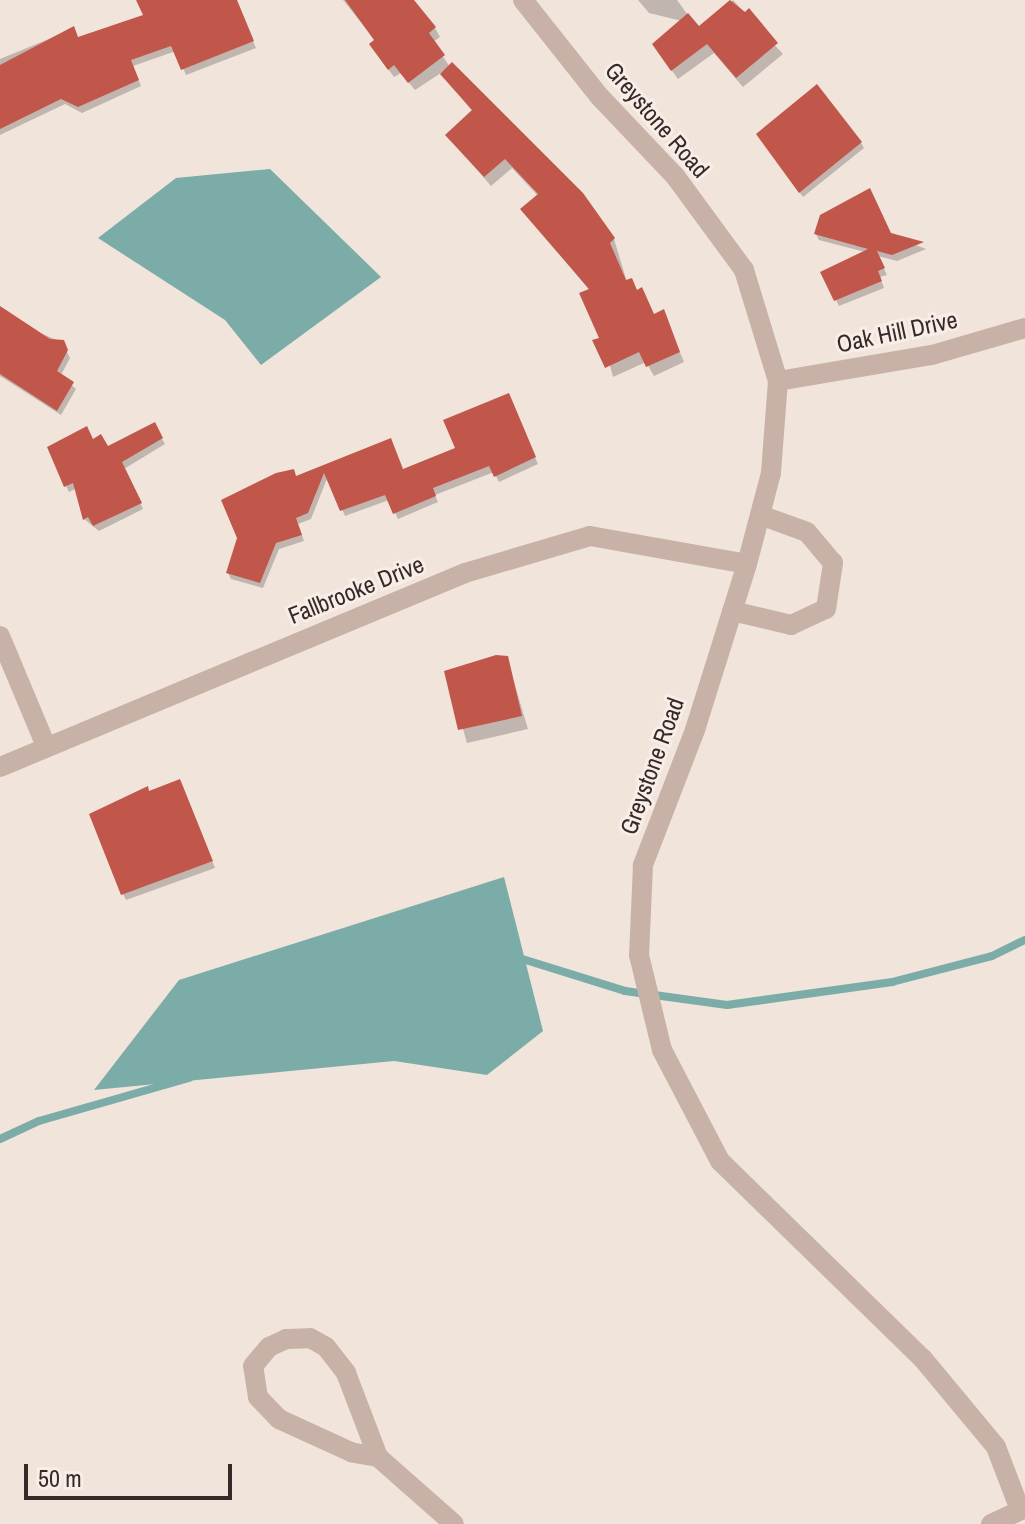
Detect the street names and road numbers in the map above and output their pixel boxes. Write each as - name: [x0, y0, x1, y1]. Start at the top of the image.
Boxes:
- street label: Greystone Road: [599, 56, 715, 184]
- street label: Oak Hill Drive: [834, 305, 960, 359]
- street label: Fallbrooke Drive: [284, 550, 428, 630]
- street label: Greystone Road: [614, 694, 690, 838]

